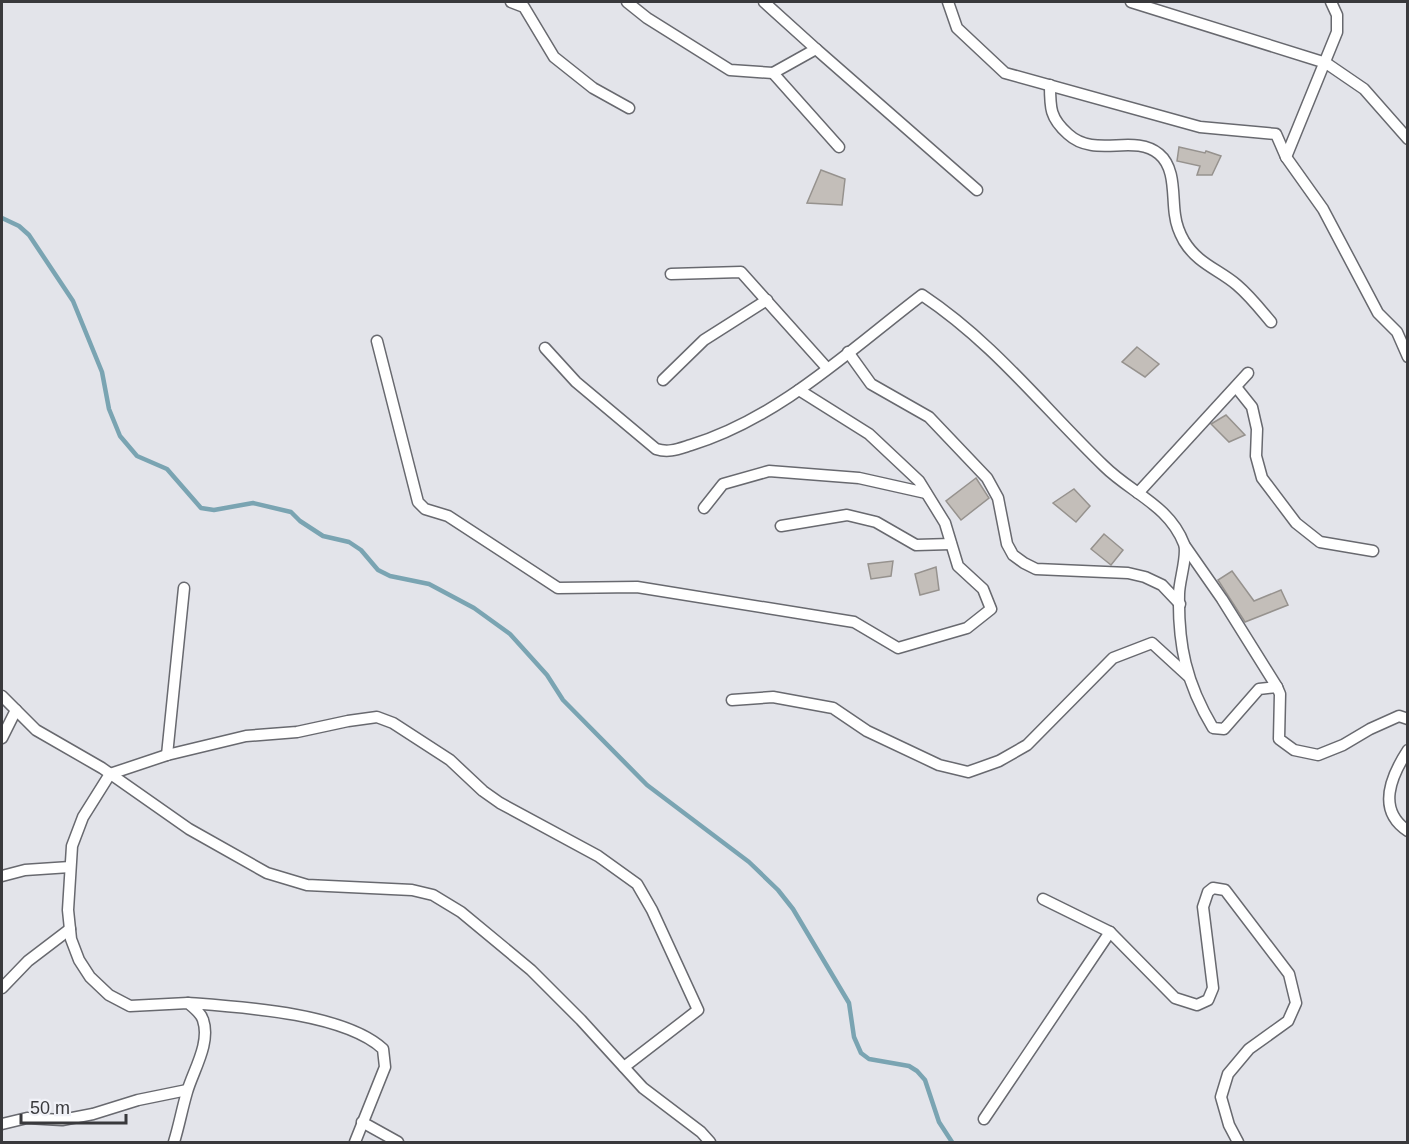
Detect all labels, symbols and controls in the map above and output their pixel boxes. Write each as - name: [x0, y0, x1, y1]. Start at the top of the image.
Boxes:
- scale bar: [21, 1087, 126, 1125]
- text: 50 m: [30, 1098, 70, 1118]

